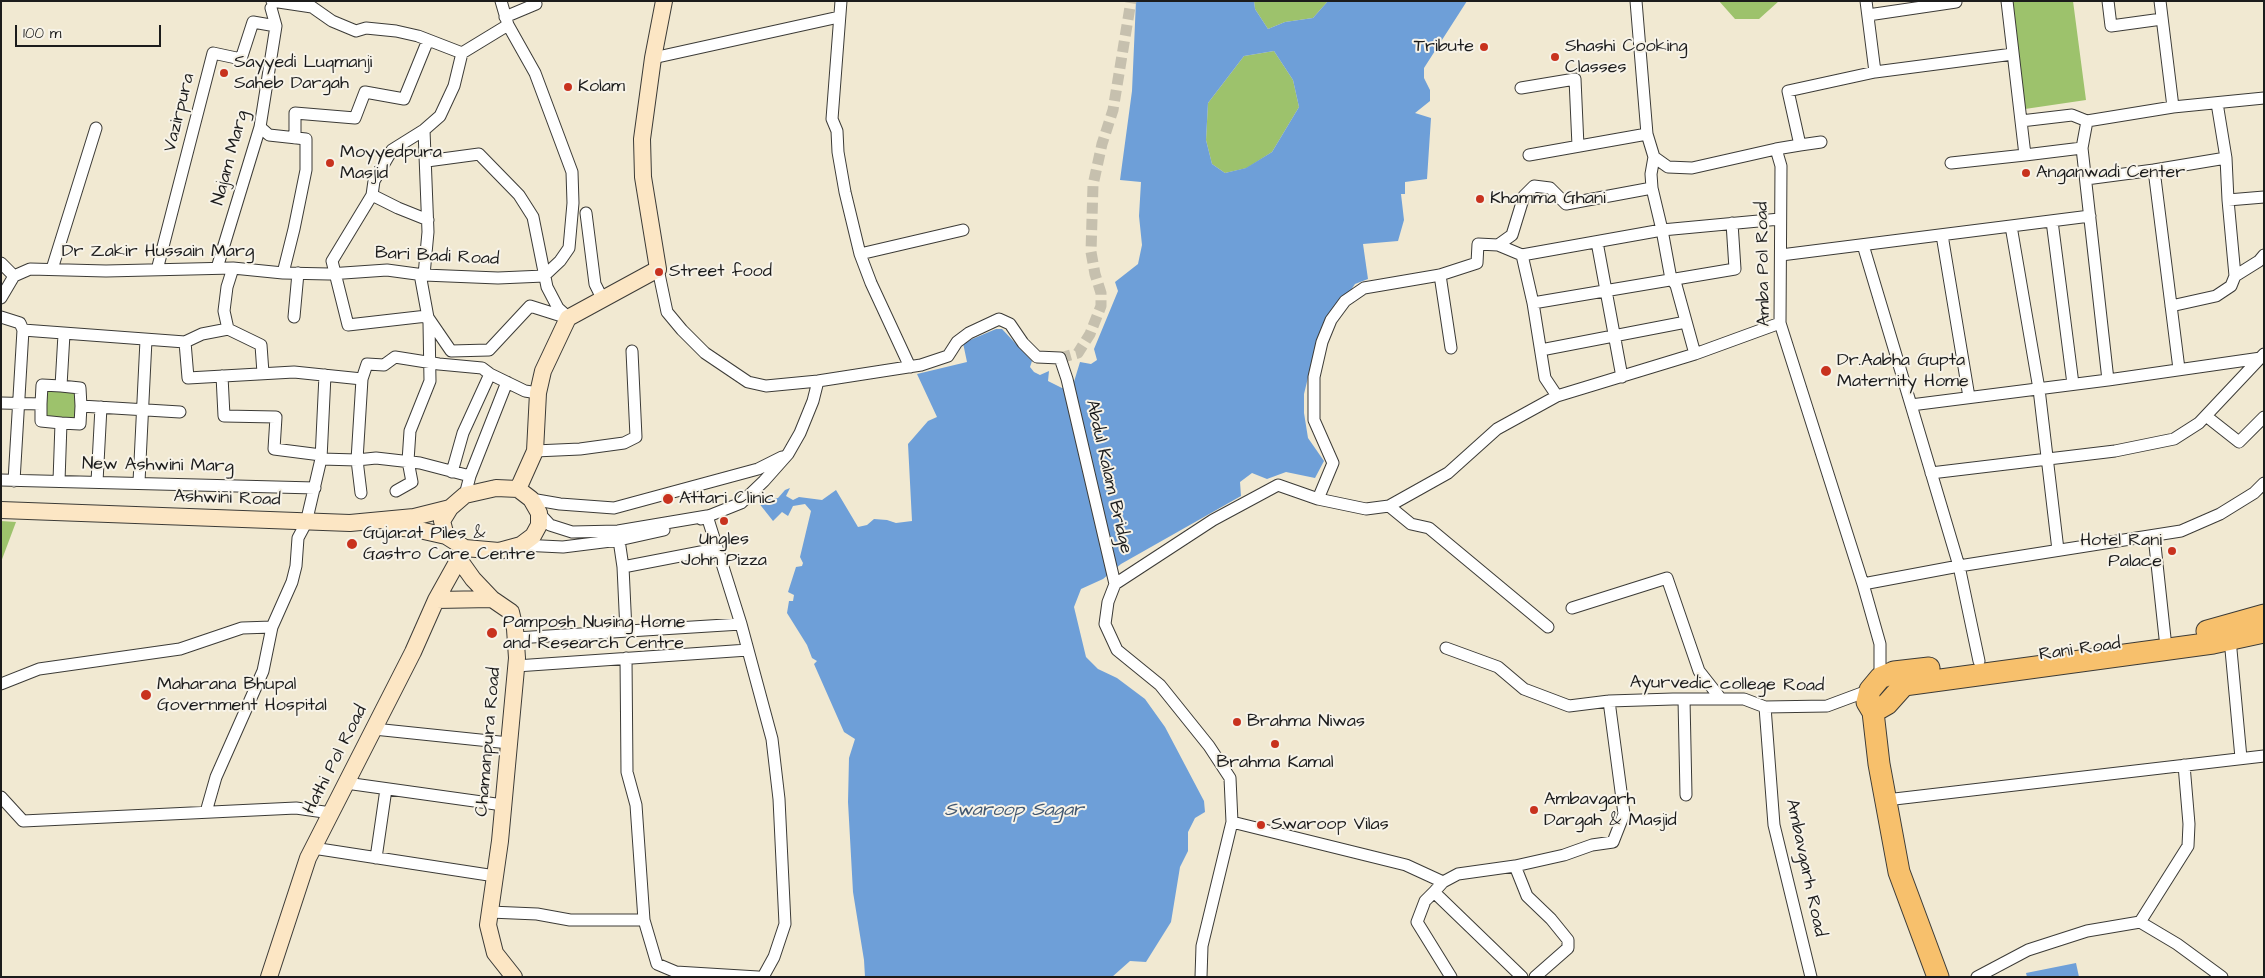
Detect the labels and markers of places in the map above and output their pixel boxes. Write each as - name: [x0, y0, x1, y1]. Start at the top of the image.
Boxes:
- place label: Tribute: [1414, 36, 1474, 58]
- place label: Shashi Cooking Classes: [1565, 36, 1688, 78]
- marker: Tribute: [1478, 41, 1490, 53]
- marker: Shashi Cooking Classes: [1549, 51, 1561, 63]
- place label: Sayyedi Luqmanji Saheb Dargah: [234, 52, 372, 94]
- marker: Sayyedi Luqmanji Saheb Dargah: [218, 67, 230, 79]
- place label: Kolam: [578, 76, 625, 98]
- marker: Kolam: [562, 81, 574, 93]
- place label: Moyyedpura Masjid: [340, 142, 442, 184]
- marker: Moyyedpura Masjid: [324, 157, 336, 169]
- place label: Anganwadi Center: [2036, 162, 2185, 184]
- marker: Anganwadi Center: [2020, 167, 2032, 179]
- place label: Khamma Ghani: [1490, 188, 1606, 210]
- marker: Khamma Ghani: [1474, 193, 1486, 205]
- place label: Street food: [669, 261, 772, 283]
- marker: Street food: [653, 266, 665, 278]
- place label: Dr.Aabha Gupta Maternity Home: [1837, 350, 1969, 392]
- marker: Dr.Aabha Gupta Maternity Home: [1819, 364, 1833, 378]
- place label: Attari Clinic: [679, 488, 776, 510]
- marker: Attari Clinic: [661, 492, 675, 506]
- marker: Ungles John Pizza: [718, 515, 730, 527]
- place label: Gujarat Piles & Gastro Care Centre: [363, 523, 535, 566]
- place label: Ungles John Pizza: [681, 529, 767, 572]
- place label: Hotel Rani Palace: [2080, 530, 2162, 572]
- marker: Gujarat Piles & Gastro Care Centre: [345, 537, 359, 551]
- marker: Hotel Rani Palace: [2166, 545, 2178, 557]
- place label: Pamposh Nusing Home and Research Centre: [503, 612, 685, 654]
- marker: Pamposh Nusing Home and Research Centre: [485, 626, 499, 640]
- place label: Maharana Bhupal Government Hospital: [157, 674, 327, 716]
- marker: Maharana Bhupal Government Hospital: [139, 688, 153, 702]
- place label: Brahma Niwas: [1247, 711, 1365, 733]
- marker: Brahma Niwas: [1231, 716, 1243, 728]
- marker: Brahma Kamal: [1269, 738, 1281, 750]
- place label: Brahma Kamal: [1216, 752, 1334, 774]
- place label: Ambavgarh Dargah & Masjid: [1544, 789, 1677, 832]
- marker: Ambavgarh Dargah & Masjid: [1528, 804, 1540, 816]
- place label: Swaroop Vilas: [1271, 814, 1389, 836]
- marker: Swaroop Vilas: [1255, 819, 1267, 831]

